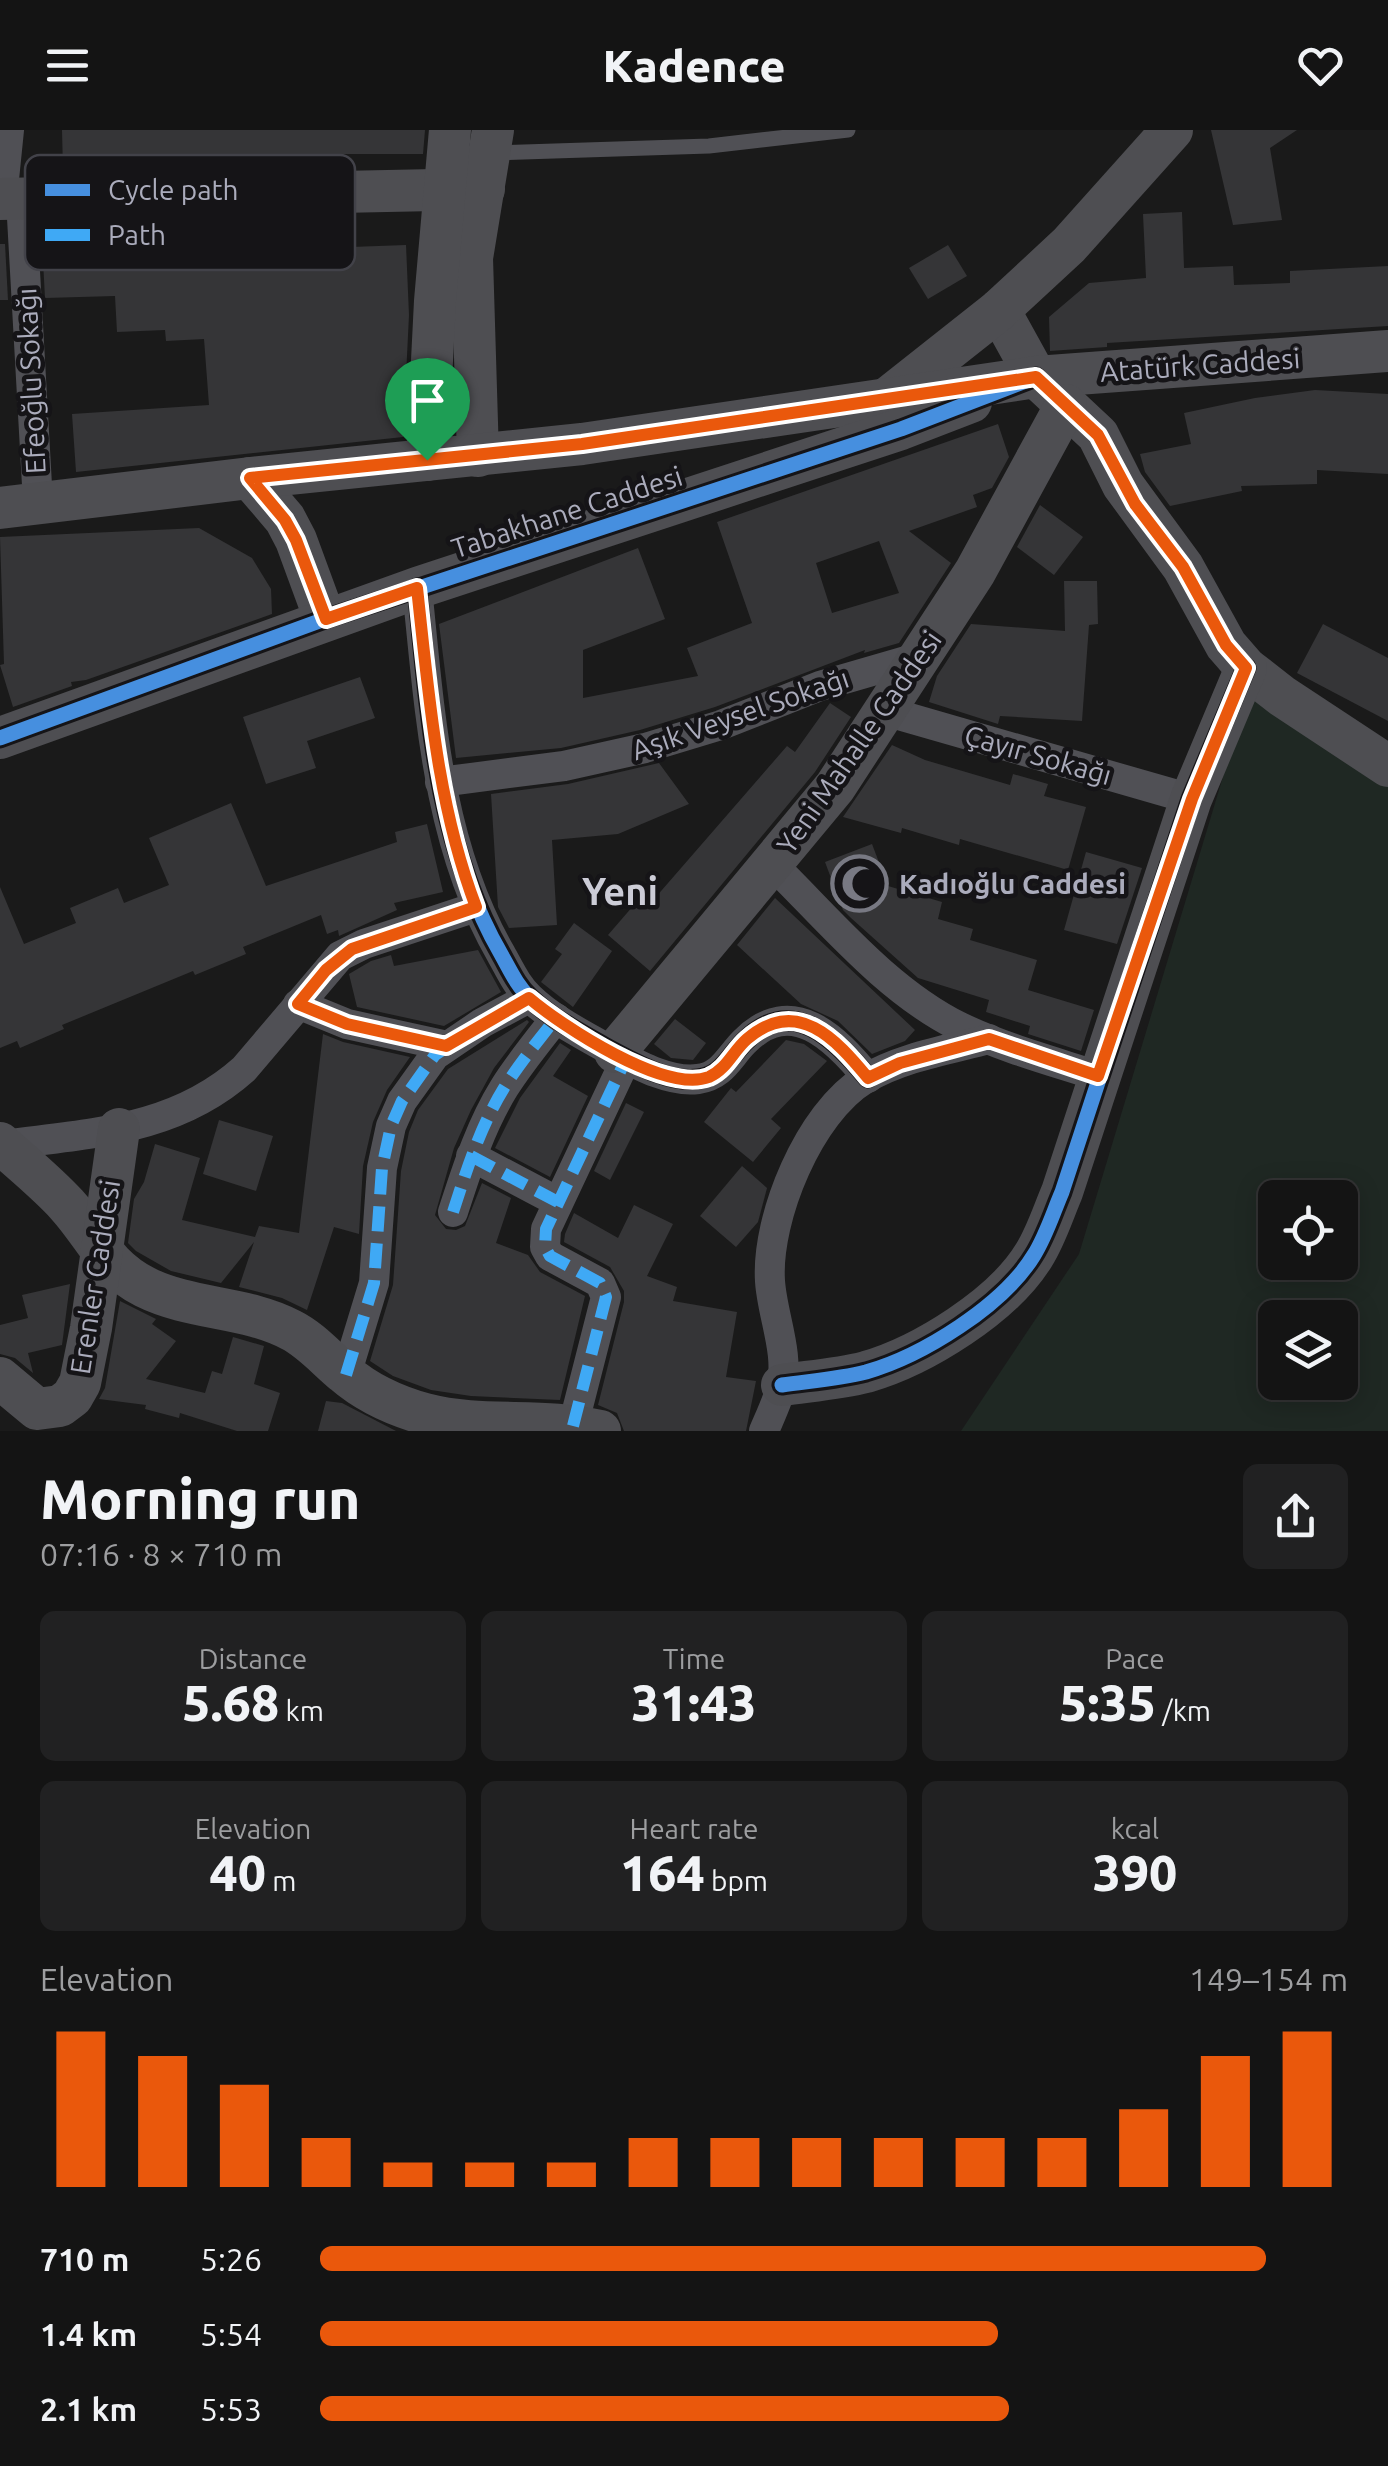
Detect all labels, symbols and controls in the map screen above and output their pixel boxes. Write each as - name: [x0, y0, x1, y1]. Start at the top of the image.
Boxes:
- icon: menu: [40, 38, 95, 93]
- icon: heart: [1293, 38, 1348, 93]
- text: Kadence: [603, 40, 785, 91]
- legend: [25, 155, 355, 270]
- text: Cycle path: [108, 174, 239, 205]
- text: Path: [108, 219, 166, 250]
- street label: Efeoğlu Sokağı: [10, 287, 51, 475]
- street label: Atatürk Caddesi: [1099, 342, 1301, 387]
- pin: [385, 358, 470, 461]
- icon: arrive: [400, 373, 455, 428]
- street label: Tabakhane Caddesi: [448, 460, 686, 563]
- street label: Yeni Mahalle Caddesi: [770, 625, 947, 859]
- street label: Aşık Veysel Sokağı: [627, 662, 852, 765]
- street label: Çayır Sokağı: [961, 719, 1115, 790]
- mosque icon: Kadıoğlu Caddesi: [830, 854, 890, 914]
- place label: Kadıoğlu Caddesi: [899, 868, 1126, 899]
- district label: Yeni: [582, 870, 658, 912]
- street label: Erenler Caddesi: [64, 1178, 125, 1376]
- map controls: [1258, 1180, 1358, 1400]
- button: locate: [1258, 1180, 1358, 1280]
- button: layers: [1258, 1300, 1358, 1400]
- button: share: [1243, 1464, 1348, 1569]
- text: Morning run: [40, 1468, 361, 1529]
- text: 07:16 · 8 × 710 m: [40, 1536, 282, 1572]
- text: Distance: [199, 1643, 307, 1674]
- text: Time: [663, 1643, 725, 1674]
- text: Pace: [1105, 1643, 1165, 1674]
- text: 5.68: [182, 1674, 279, 1730]
- text: 31:43: [631, 1674, 757, 1730]
- text: 5:35: [1059, 1674, 1156, 1730]
- text: km: [279, 1695, 324, 1726]
- text: /km: [1156, 1695, 1211, 1726]
- text: Elevation: [195, 1813, 311, 1844]
- text: Heart rate: [630, 1813, 758, 1844]
- text: kcal: [1111, 1813, 1159, 1844]
- text: 40: [210, 1844, 266, 1900]
- text: 164: [620, 1844, 705, 1900]
- text: 390: [1093, 1844, 1177, 1900]
- text: m: [266, 1865, 296, 1896]
- text: bpm: [705, 1865, 768, 1896]
- text: Elevation: [40, 1961, 173, 1997]
- text: 149–154 m: [1189, 1961, 1348, 1997]
- text: 710 m: [40, 2241, 129, 2277]
- text: 5:26: [200, 2241, 262, 2277]
- text: 1.4 km: [40, 2316, 137, 2352]
- text: 5:54: [200, 2316, 262, 2352]
- text: 2.1 km: [40, 2391, 137, 2427]
- text: 5:53: [200, 2391, 262, 2427]

